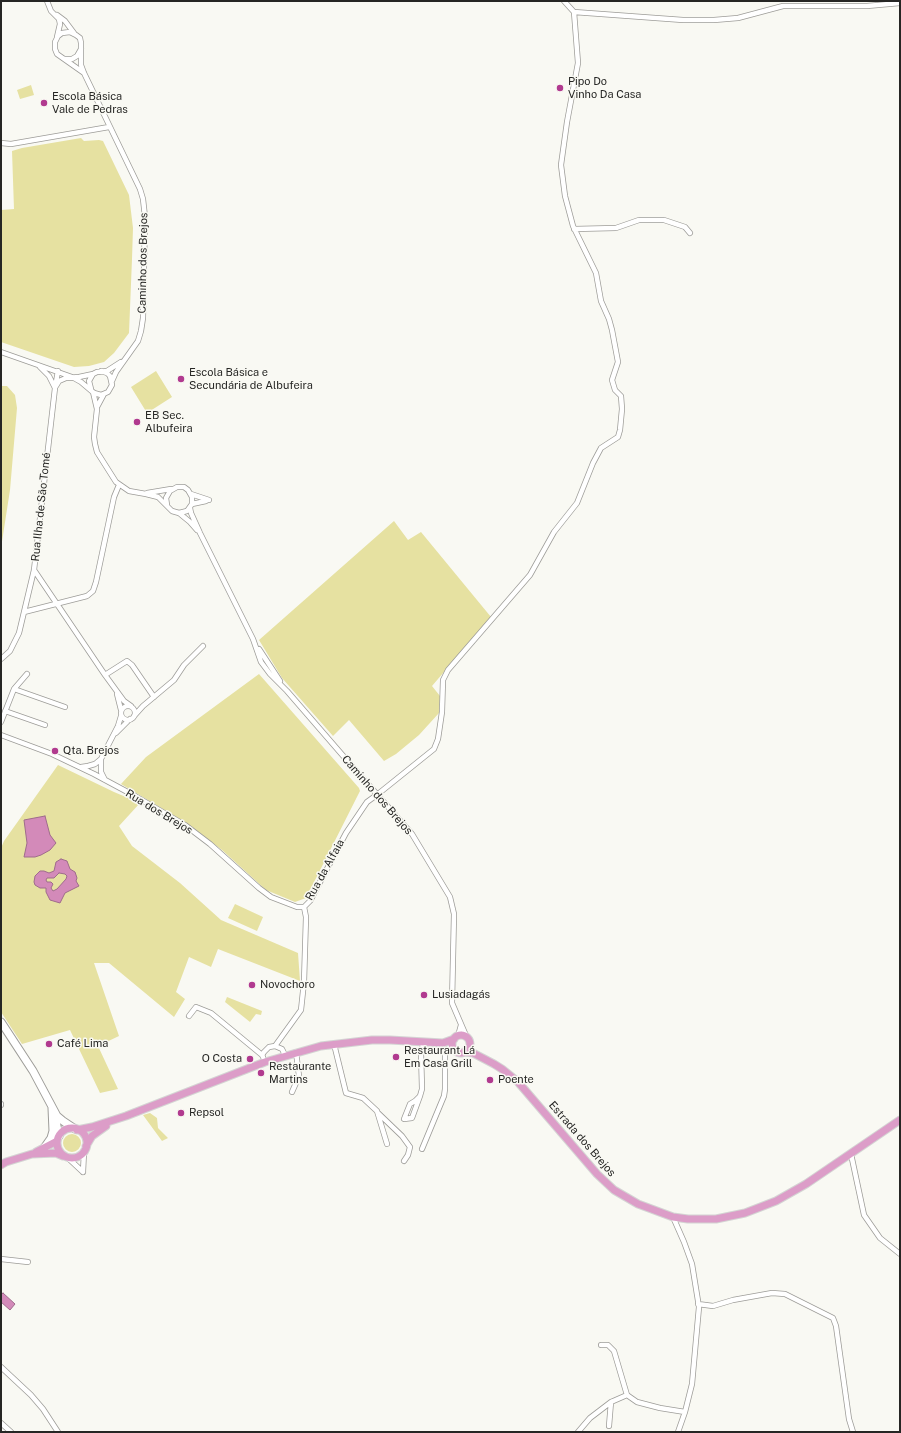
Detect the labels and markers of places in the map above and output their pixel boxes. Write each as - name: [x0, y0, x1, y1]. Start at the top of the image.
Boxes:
- place label: Pipo Do Vinho Da Casa: [568, 75, 641, 101]
- marker: Pipo Do Vinho Da Casa: [555, 83, 565, 93]
- place label: Escola Básica Vale de Pedras: [52, 90, 128, 116]
- marker: Escola Básica Vale de Pedras: [39, 98, 49, 108]
- place label: Escola Básica e Secundária de Albufeira: [189, 366, 313, 392]
- marker: Escola Básica e Secundária de Albufeira: [176, 374, 186, 384]
- place label: EB Sec. Albufeira: [145, 409, 193, 435]
- marker: EB Sec. Albufeira: [132, 417, 142, 427]
- place label: Qta. Brejos: [63, 744, 119, 758]
- marker: Qta. Brejos: [50, 746, 60, 756]
- place label: Novochoro: [260, 978, 315, 992]
- marker: Novochoro: [247, 980, 257, 990]
- place label: Lusiadagás: [432, 988, 490, 1002]
- marker: Lusiadagás: [419, 990, 429, 1000]
- place label: Café Lima: [57, 1037, 108, 1051]
- marker: Café Lima: [44, 1039, 54, 1049]
- place label: Restaurant Lá Em Casa Grill: [404, 1044, 475, 1070]
- place label: O Costa: [202, 1052, 242, 1066]
- marker: Restaurant Lá Em Casa Grill: [391, 1052, 401, 1062]
- marker: O Costa: [245, 1054, 255, 1064]
- place label: Restaurante Martins: [269, 1060, 331, 1086]
- marker: Restaurante Martins: [256, 1068, 266, 1078]
- place label: Poente: [498, 1073, 534, 1087]
- marker: Poente: [485, 1075, 495, 1085]
- place label: Repsol: [189, 1106, 224, 1120]
- marker: Repsol: [176, 1108, 186, 1118]

